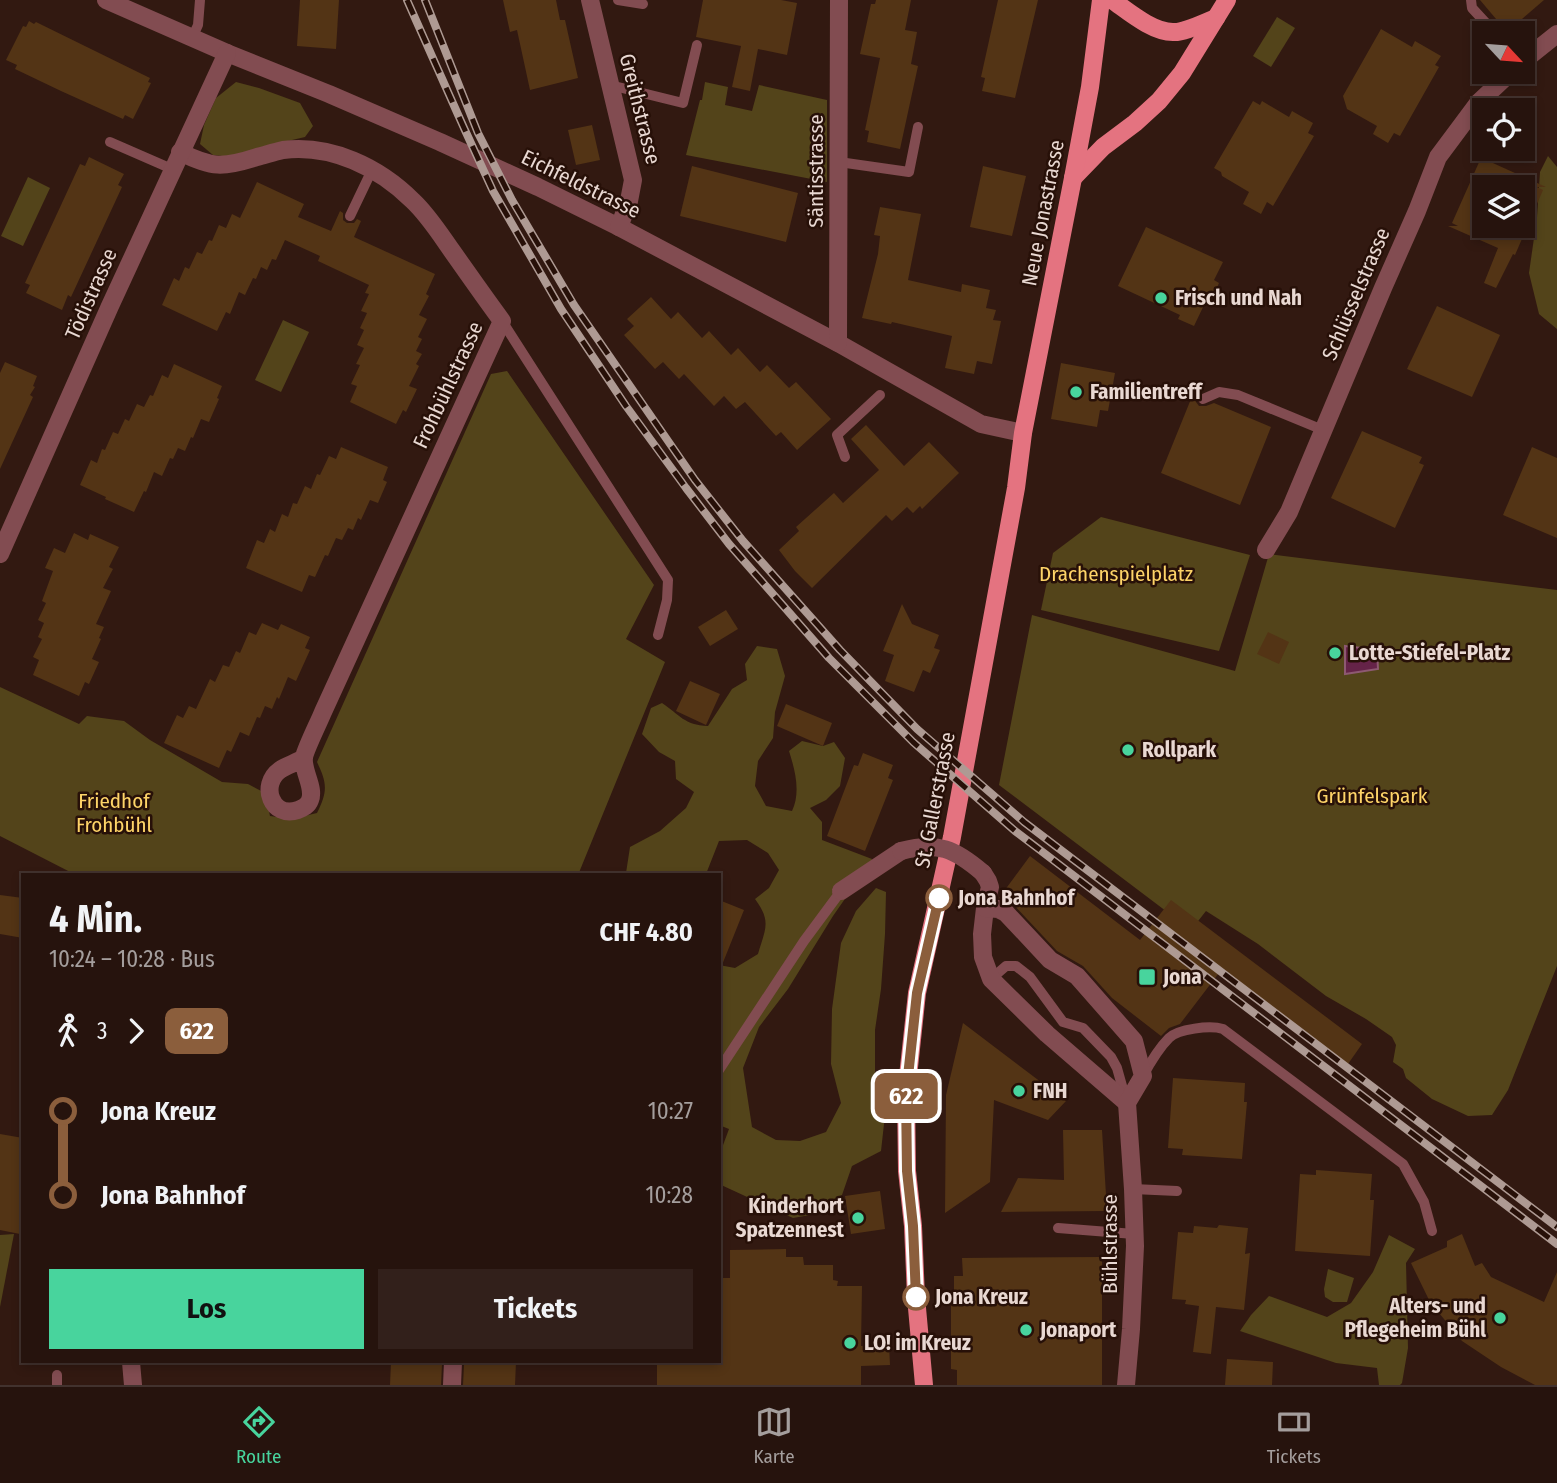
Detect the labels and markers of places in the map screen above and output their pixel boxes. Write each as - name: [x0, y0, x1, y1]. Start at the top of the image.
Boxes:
- place label: Frisch und Nah: [1175, 285, 1302, 311]
- marker: Frisch und Nah: [1153, 290, 1169, 306]
- place label: Familientreff: [1090, 379, 1204, 405]
- marker: Familientreff: [1068, 384, 1084, 400]
- place label: Lotte-Stiefel-Platz: [1349, 640, 1511, 666]
- marker: Lotte-Stiefel-Platz: [1327, 645, 1343, 661]
- place label: Rollpark: [1142, 737, 1217, 763]
- marker: Rollpark: [1120, 742, 1136, 758]
- marker: Jona Bahnhof: [926, 885, 952, 911]
- place label: Jona Bahnhof: [957, 885, 1077, 911]
- place label: Jona: [1162, 964, 1202, 990]
- marker: Jona: [1137, 967, 1157, 987]
- place label: FNH: [1033, 1078, 1067, 1104]
- marker: FNH: [1011, 1083, 1027, 1099]
- place label: Kinderhort Spatzennest: [736, 1193, 845, 1243]
- marker: Kinderhort Spatzennest: [850, 1210, 866, 1226]
- marker: Jona Kreuz: [903, 1284, 929, 1310]
- place label: Jona Kreuz: [934, 1284, 1028, 1310]
- place label: Alters- und Pflegeheim Bühl: [1344, 1293, 1486, 1343]
- marker: Alters- und Pflegeheim Bühl: [1492, 1310, 1508, 1326]
- place label: Jonaport: [1039, 1317, 1117, 1343]
- marker: Jonaport: [1018, 1322, 1034, 1338]
- place label: LO! im Kreuz: [864, 1330, 971, 1356]
- marker: LO! im Kreuz: [842, 1335, 858, 1351]

